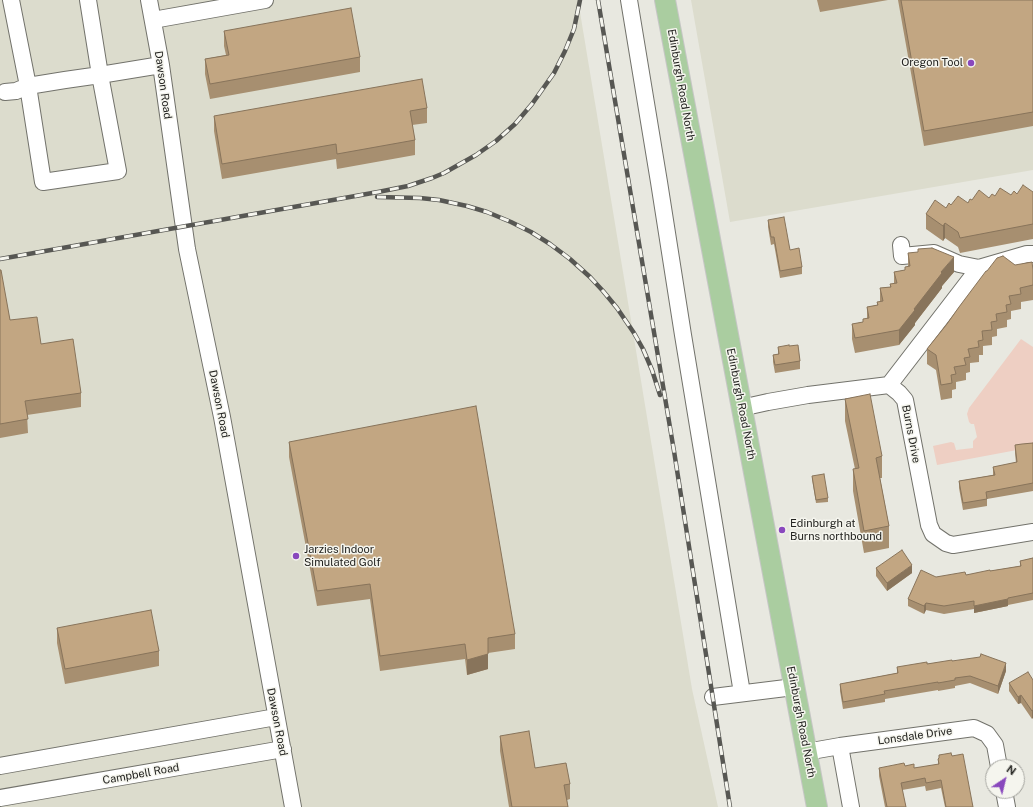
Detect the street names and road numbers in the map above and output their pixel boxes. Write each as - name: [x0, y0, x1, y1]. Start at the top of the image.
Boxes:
- street label: Edinburgh Road North: [665, 28, 697, 142]
- street label: Dawson Road: [152, 50, 174, 120]
- street label: Edinburgh Road North: [724, 347, 758, 461]
- street label: Dawson Road: [206, 369, 232, 439]
- street label: Burns Drive: [899, 404, 923, 464]
- street label: Edinburgh Road North: [784, 665, 818, 779]
- street label: Dawson Road: [264, 687, 290, 757]
- street label: Lonsdale Drive: [877, 724, 953, 748]
- street label: Campbell Road: [102, 761, 180, 787]

